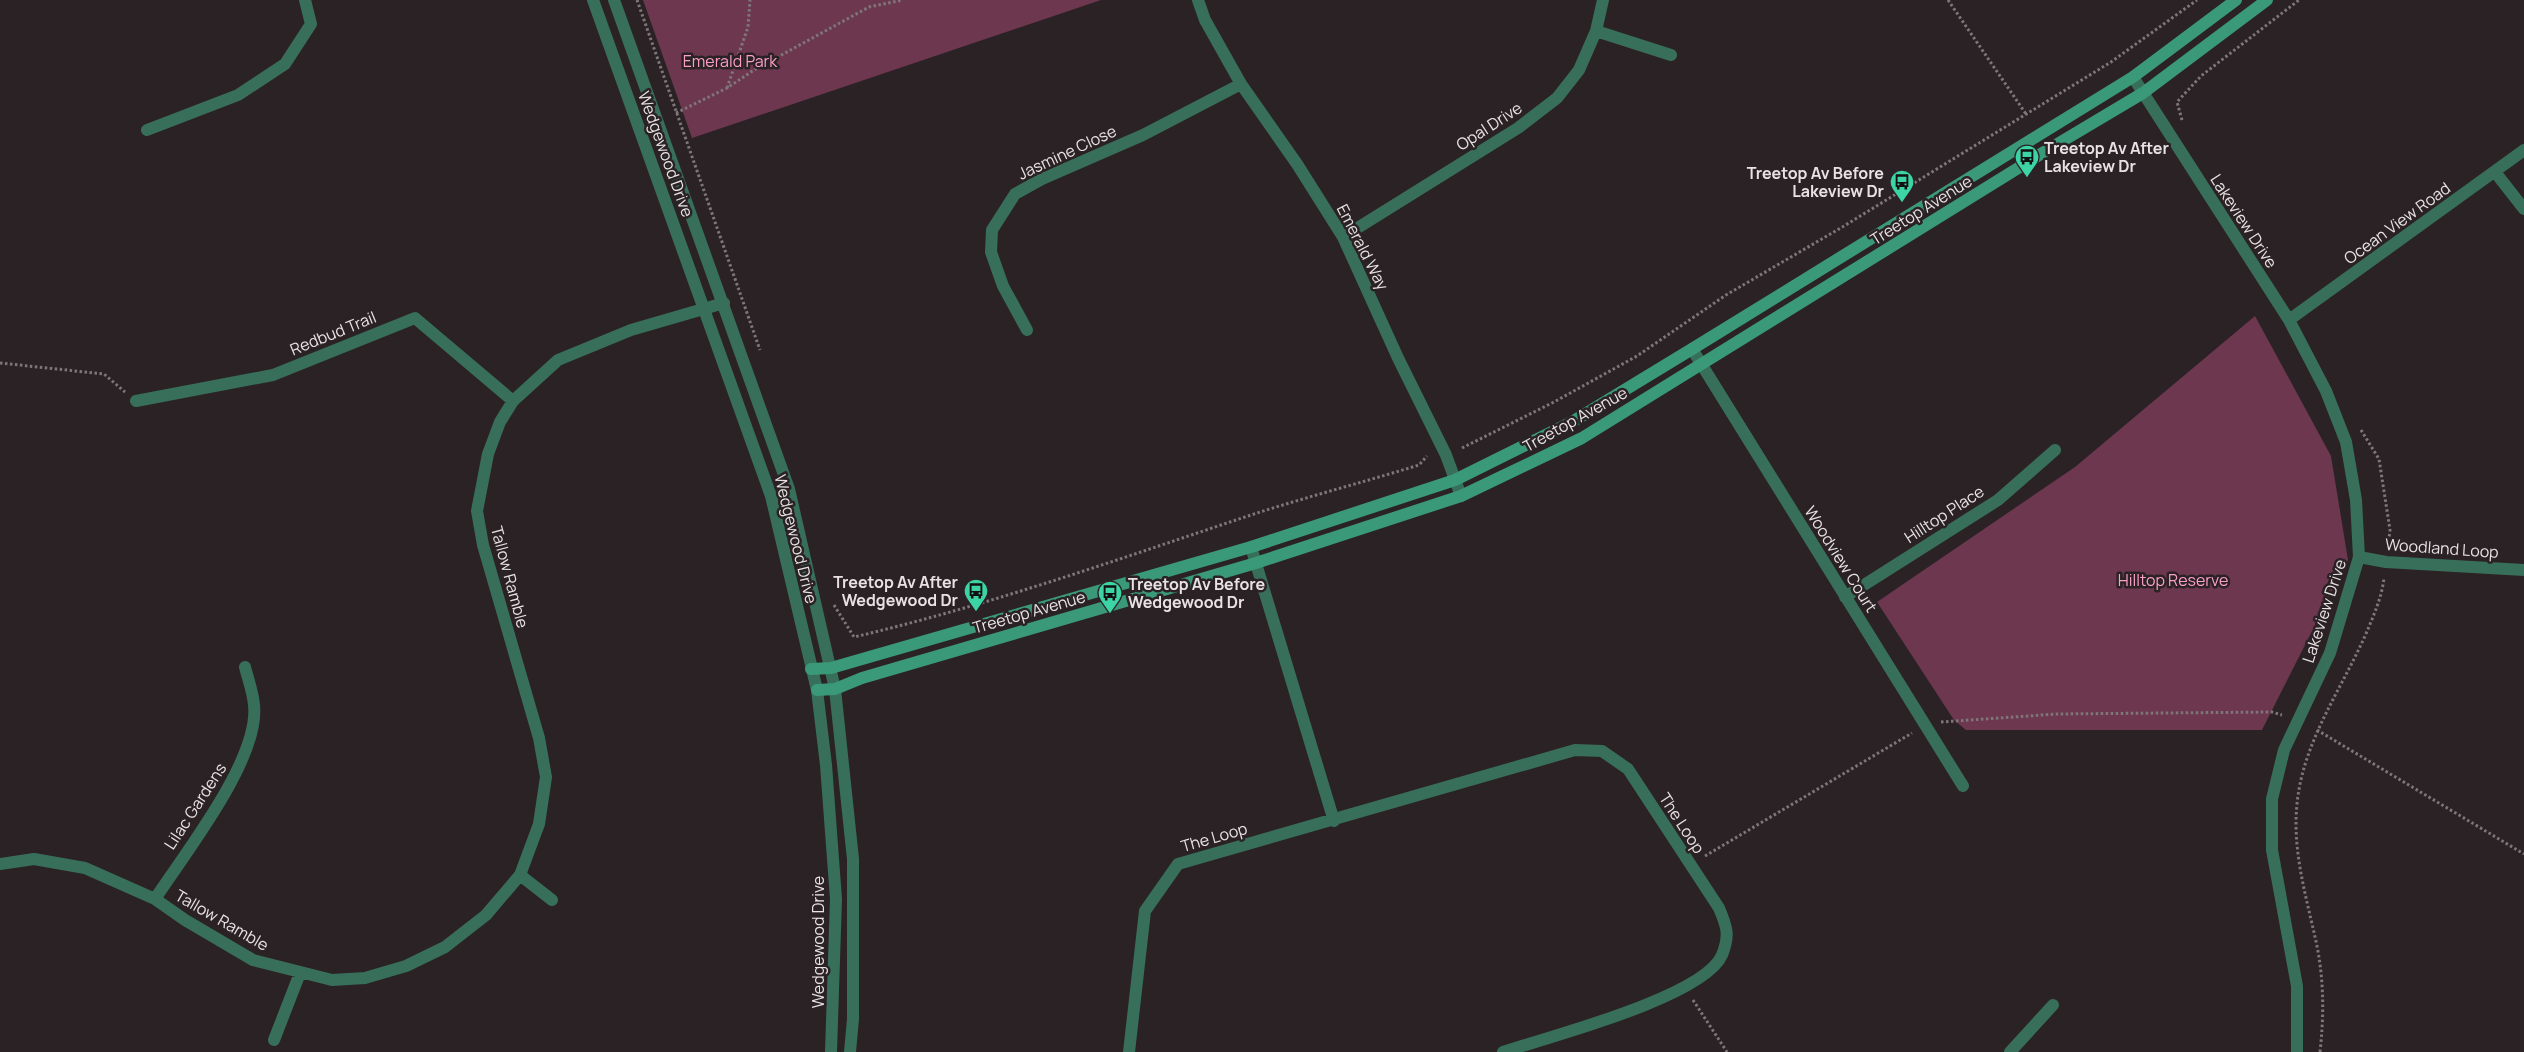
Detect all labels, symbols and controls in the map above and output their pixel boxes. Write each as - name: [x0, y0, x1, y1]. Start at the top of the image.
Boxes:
- park label: Emerald Park: [683, 50, 778, 72]
- street label: Wedgewood Drive: [633, 88, 699, 220]
- street label: Opal Drive: [1452, 97, 1526, 155]
- street label: Jasmine Close: [1014, 120, 1120, 184]
- place label: Treetop Av After Lakeview Dr: [2044, 137, 2169, 177]
- bus stop icon: Treetop Av After Lakeview Dr: [2014, 144, 2040, 178]
- place label: Treetop Av Before Lakeview Dr: [1747, 162, 1884, 202]
- bus stop icon: Treetop Av Before Lakeview Dr: [1889, 169, 1915, 203]
- street label: Treetop Avenue: [1866, 170, 1976, 250]
- street label: Lakeview Drive: [2205, 170, 2283, 272]
- street label: Ocean View Road: [2339, 177, 2455, 269]
- street label: Emerald Way: [1332, 200, 1394, 294]
- street label: Redbud Trail: [287, 306, 379, 360]
- street label: Treetop Avenue: [1519, 381, 1631, 457]
- street label: Wedgewood Drive: [769, 472, 823, 606]
- street label: Hilltop Place: [1900, 480, 1988, 548]
- street label: Woodview Court: [1800, 502, 1882, 616]
- street label: Tallow Ramble: [486, 524, 534, 630]
- street label: Woodland Loop: [2384, 533, 2500, 563]
- street label: Lakeview Drive: [2297, 556, 2351, 666]
- park label: Hilltop Reserve: [2118, 569, 2228, 591]
- place label: Treetop Av After Wedgewood Dr: [833, 571, 958, 611]
- place label: Treetop Av Before Wedgewood Dr: [1128, 573, 1266, 613]
- bus stop icon: Treetop Av After Wedgewood Dr: [963, 578, 989, 612]
- bus stop icon: Treetop Av Before Wedgewood Dr: [1097, 580, 1123, 614]
- street label: Treetop Avenue: [970, 585, 1088, 639]
- street label: Lilac Gardens: [159, 759, 231, 853]
- street label: The Loop: [1654, 788, 1710, 858]
- street label: The Loop: [1178, 817, 1250, 857]
- street label: Wedgewood Drive: [807, 876, 829, 1008]
- street label: Tallow Ramble: [171, 884, 273, 956]

